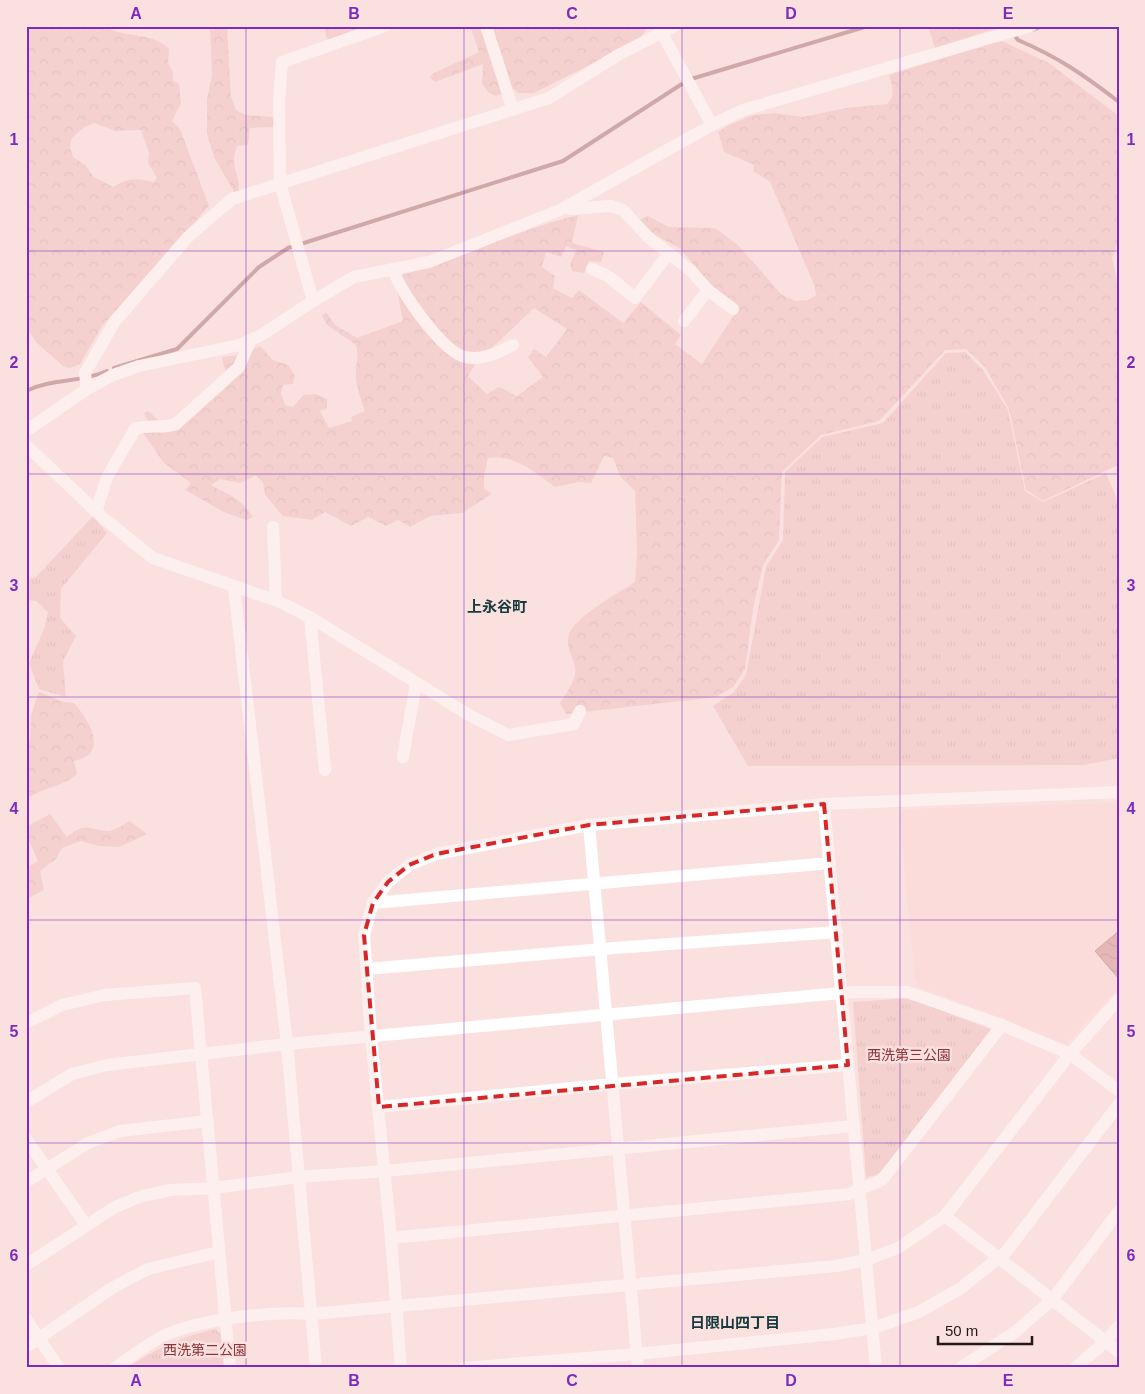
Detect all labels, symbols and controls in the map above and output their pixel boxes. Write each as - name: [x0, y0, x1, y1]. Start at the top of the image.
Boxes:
- text: A: [130, 5, 142, 22]
- text: B: [348, 5, 360, 22]
- text: C: [566, 5, 578, 22]
- text: D: [785, 5, 797, 22]
- text: E: [1003, 5, 1014, 22]
- text: 1: [10, 131, 19, 148]
- text: 1: [1127, 131, 1136, 148]
- text: 2: [10, 354, 19, 371]
- text: 2: [1127, 354, 1136, 371]
- text: 3: [10, 577, 19, 594]
- text: 3: [1127, 577, 1136, 594]
- district label: 上永谷町: [467, 598, 527, 615]
- text: 4: [10, 800, 19, 817]
- text: 4: [1127, 800, 1136, 817]
- text: 5: [10, 1023, 19, 1040]
- text: 5: [1127, 1023, 1136, 1040]
- park label: 西洗第三公園: [867, 1047, 951, 1063]
- text: 6: [10, 1247, 19, 1264]
- text: 6: [1127, 1247, 1136, 1264]
- district label: 日限山四丁目: [690, 1314, 780, 1331]
- scale bar: [938, 1314, 1031, 1346]
- text: 50 m: [945, 1322, 978, 1339]
- park label: 西洗第二公園: [163, 1342, 247, 1358]
- text: A: [130, 1372, 142, 1389]
- text: B: [348, 1372, 360, 1389]
- text: C: [566, 1372, 578, 1389]
- text: D: [785, 1372, 797, 1389]
- text: E: [1003, 1372, 1014, 1389]

